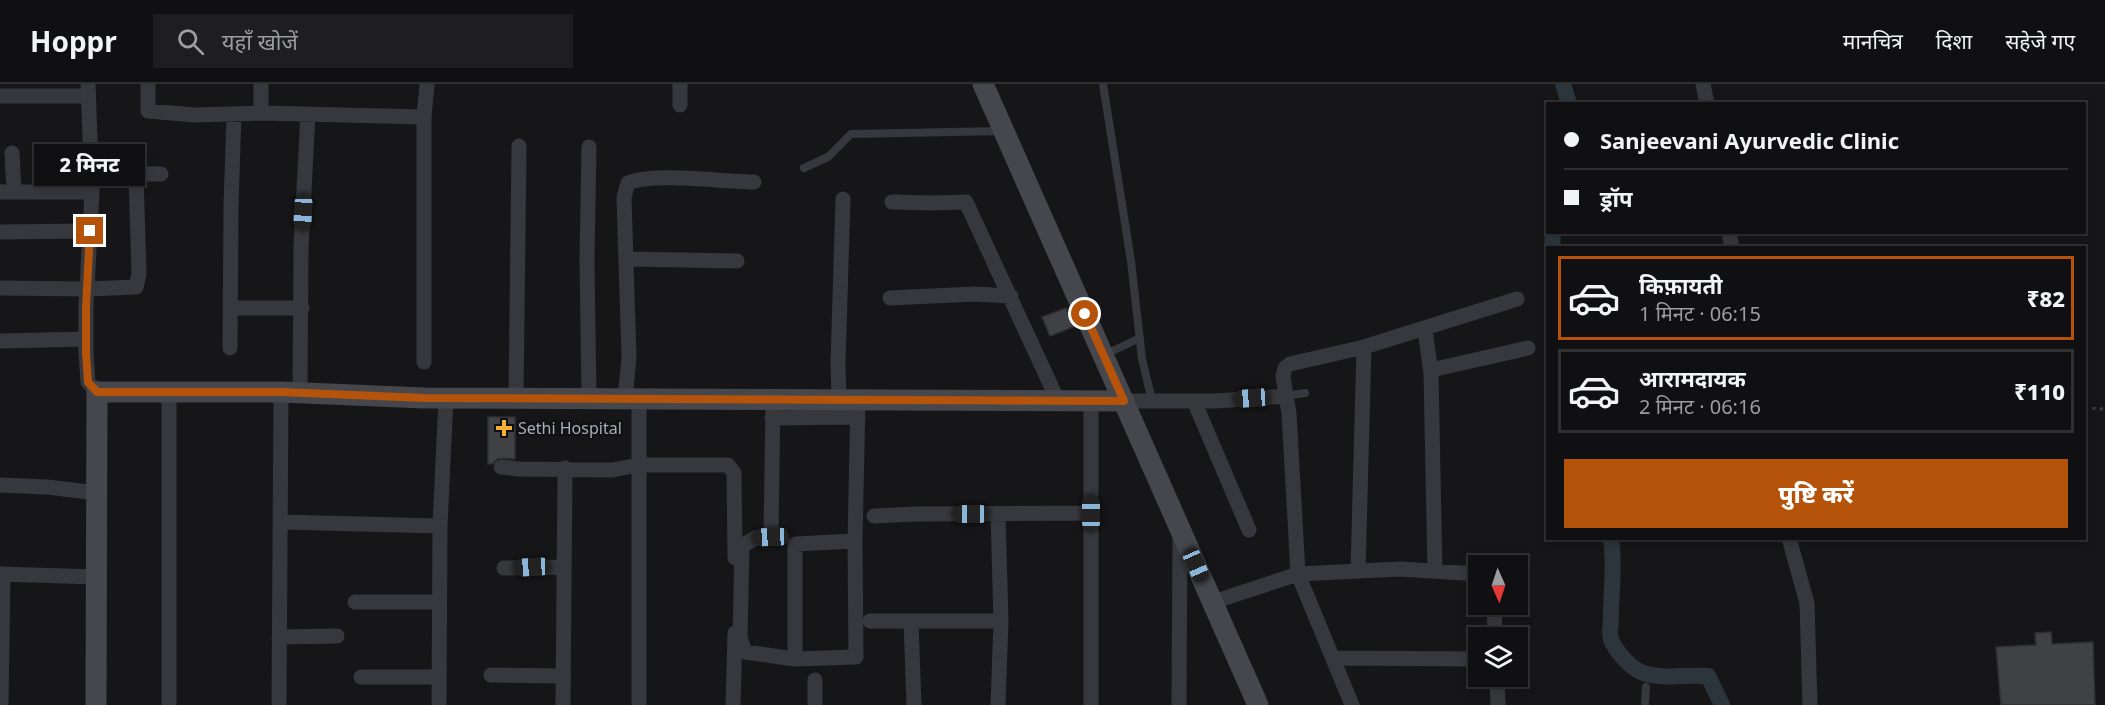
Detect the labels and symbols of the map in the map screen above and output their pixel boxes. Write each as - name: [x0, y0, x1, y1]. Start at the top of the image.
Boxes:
- callout: 2 मिनट: [34, 144, 146, 186]
- car: [293, 194, 313, 230]
- route end: [76, 217, 103, 244]
- route start: [1071, 300, 1098, 327]
- car: [1233, 388, 1271, 408]
- place label: Sethi Hospital: [518, 417, 622, 439]
- marker: Sethi Hospital: [495, 419, 513, 437]
- car: [1082, 495, 1100, 531]
- car: [953, 505, 989, 523]
- car: [753, 527, 789, 547]
- car: [1180, 545, 1212, 585]
- north arrow: [1468, 555, 1528, 615]
- car: [514, 557, 550, 577]

